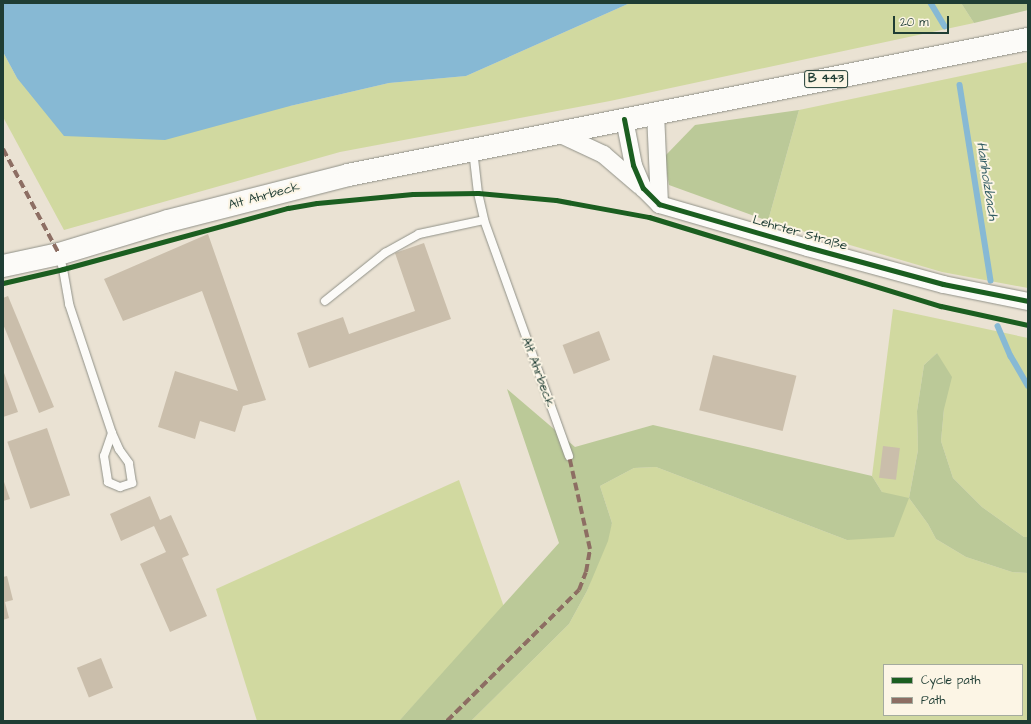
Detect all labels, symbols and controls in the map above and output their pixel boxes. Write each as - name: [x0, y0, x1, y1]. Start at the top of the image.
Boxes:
- scale bar: [895, 8, 951, 34]
- text: 20 m: [900, 14, 929, 31]
- road number: B 443: [804, 69, 848, 89]
- water label: Hainholzbach: [972, 140, 1002, 222]
- street label: Alt Ahrbeck: [227, 179, 301, 213]
- street label: Lehrter Straße: [751, 212, 849, 254]
- street label: Alt Ahrbeck: [518, 335, 558, 409]
- legend: [883, 664, 1023, 716]
- text: Cycle path: [921, 672, 980, 689]
- text: Path: [921, 692, 946, 709]

